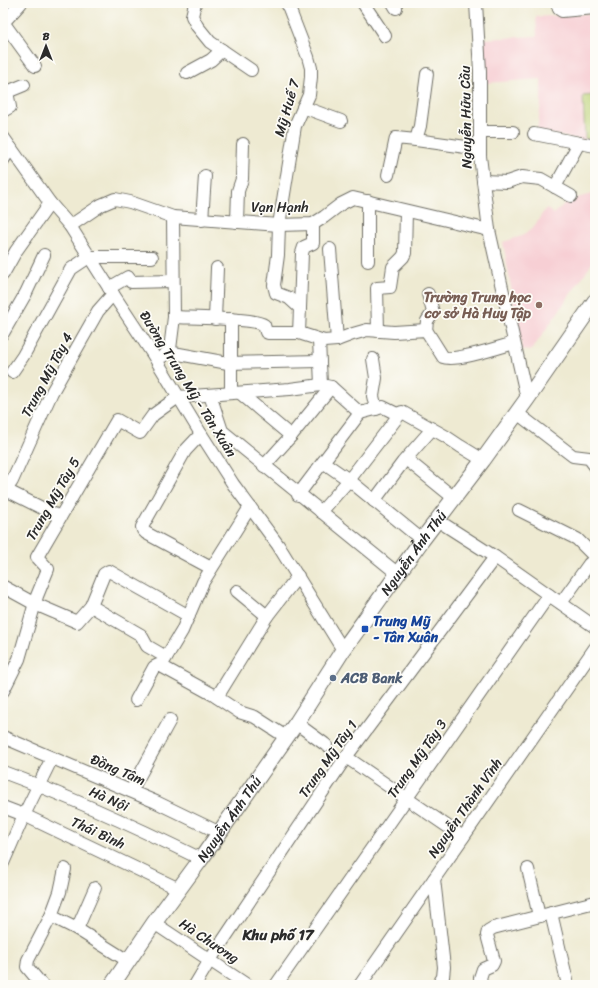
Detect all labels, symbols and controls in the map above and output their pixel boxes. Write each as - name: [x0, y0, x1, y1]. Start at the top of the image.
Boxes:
- north arrow: [26, 26, 66, 66]
- text: B: [43, 27, 50, 46]
- street label: Nguyễn Hữu Cầu: [453, 65, 479, 169]
- street label: Mỹ Huế 7: [267, 75, 307, 140]
- street label: Vạn Hạnh: [251, 195, 309, 220]
- place label: Trường Trung học cơ sở Hà Huy Tập: [424, 285, 532, 326]
- marker: Trường Trung học cơ sở Hà Huy Tập: [534, 300, 544, 310]
- street label: Đường Trung Mỹ - Tân Xuân: [133, 306, 244, 463]
- street label: Trung Mỹ Tây 4: [14, 328, 80, 422]
- street label: Trung Mỹ Tây 5: [19, 452, 87, 546]
- street label: Nguyễn Ảnh Thủ: [374, 504, 453, 601]
- place label: Trung Mỹ - Tân Xuân: [373, 609, 439, 650]
- marker: Trung Mỹ - Tân Xuân: [360, 624, 370, 634]
- place label: ACB Bank: [340, 666, 403, 691]
- marker: ACB Bank: [328, 673, 338, 683]
- street label: Trung Mỹ Tây 3: [380, 714, 454, 804]
- street label: Trung Mỹ Tây 1: [292, 715, 364, 803]
- street label: Đồng Tâm: [86, 747, 150, 793]
- street label: Nguyễn Thành Vĩnh: [421, 753, 509, 863]
- street label: Nguyễn Ảnh Thủ: [190, 770, 268, 867]
- street label: Hà Nội: [85, 779, 134, 819]
- street label: Thái Bình: [67, 810, 129, 856]
- street label: Hà Chương: [174, 912, 244, 970]
- district label: Khu phố 17: [241, 922, 315, 948]

